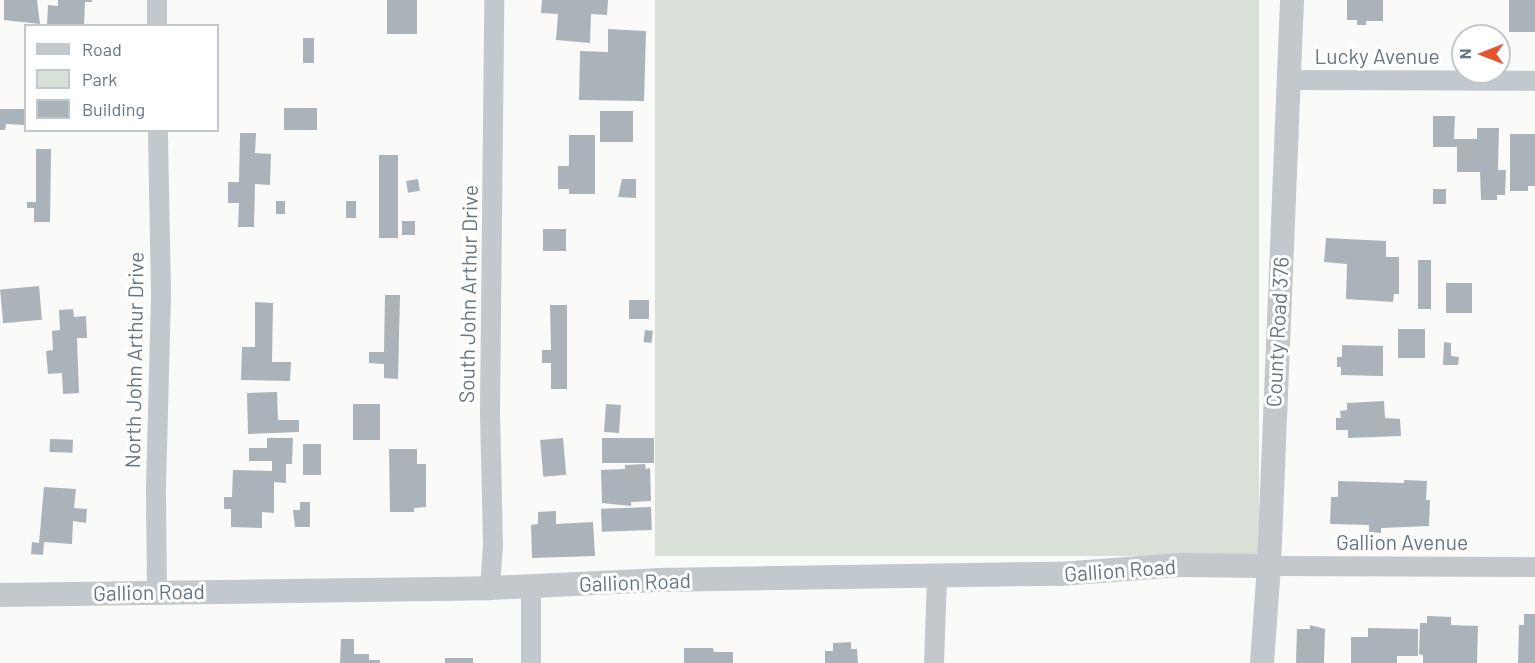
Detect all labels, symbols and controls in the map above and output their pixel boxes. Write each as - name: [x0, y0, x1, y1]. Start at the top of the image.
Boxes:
- legend: [24, 24, 219, 132]
- north arrow: [1451, 24, 1511, 84]
- text: Road: [82, 38, 122, 60]
- street label: Lucky Avenue: [1314, 43, 1440, 69]
- text: N: [1455, 49, 1474, 59]
- text: Park: [82, 68, 117, 90]
- text: Building: [82, 98, 145, 120]
- street label: South John Arthur Drive: [453, 185, 483, 403]
- street label: North John Arthur Drive: [120, 251, 148, 469]
- street label: County Road 376: [1260, 256, 1294, 408]
- street label: Gallion Avenue: [1336, 529, 1468, 555]
- street label: Gallion Road: [1063, 554, 1177, 586]
- street label: Gallion Road: [579, 567, 691, 597]
- street label: Gallion Road: [93, 578, 205, 606]

